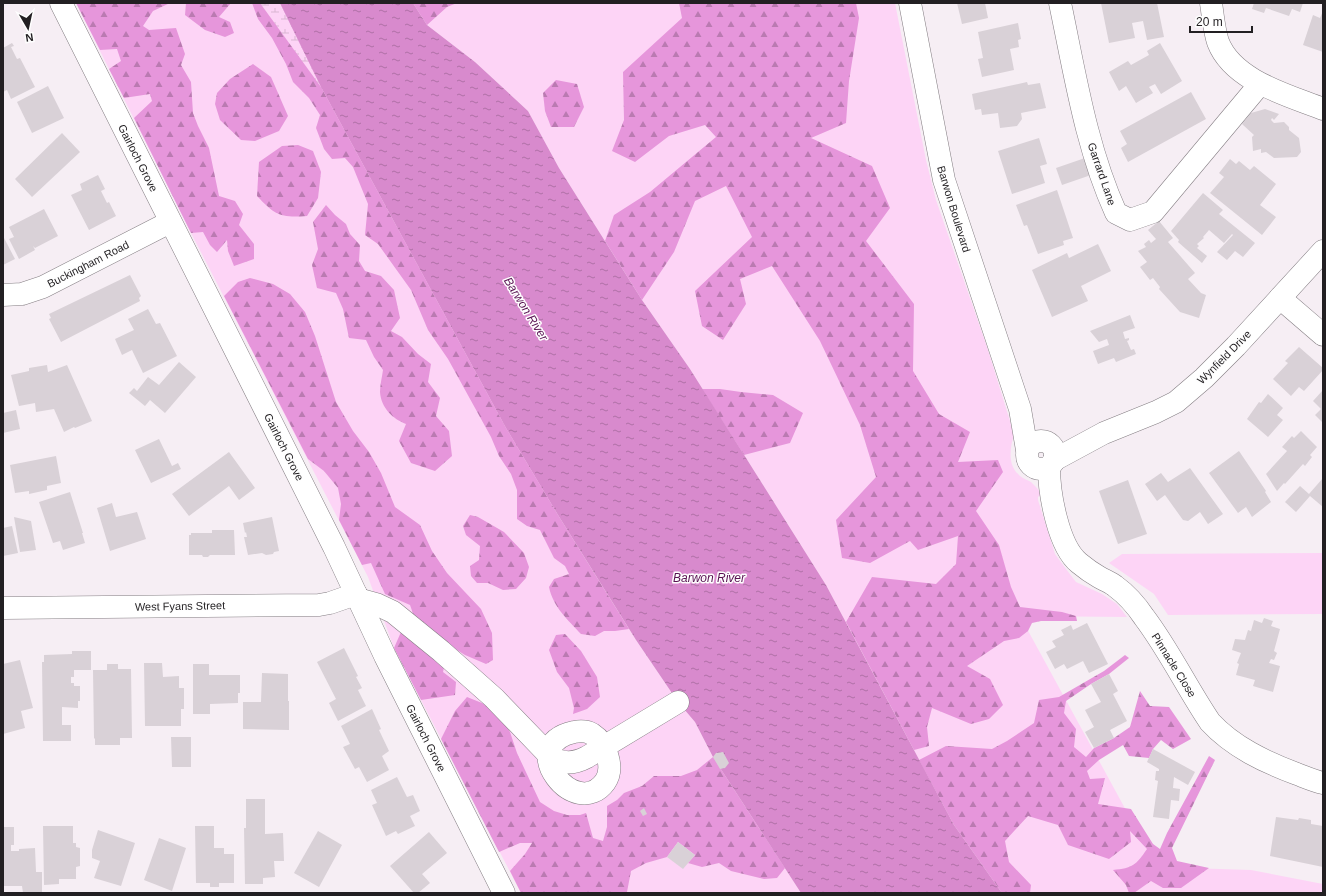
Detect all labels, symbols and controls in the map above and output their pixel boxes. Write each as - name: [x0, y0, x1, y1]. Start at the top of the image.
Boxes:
- north arrow: [8, 8, 48, 48]
- scale bar: [1190, 8, 1252, 34]
- text: 20 m: [1196, 15, 1223, 29]
- text: N: [25, 31, 34, 44]
- street label: Gairloch Grove: [116, 122, 160, 194]
- street label: Garrard Lane: [1086, 141, 1118, 207]
- street label: Barwon Boulevard: [935, 164, 973, 254]
- street label: Buckingham Road: [45, 238, 131, 290]
- water label: Barwon River: [501, 275, 552, 344]
- street label: Wynfield Drive: [1195, 328, 1253, 386]
- street label: Gairloch Grove: [262, 411, 306, 483]
- water label: Barwon River: [673, 571, 746, 585]
- street label: West Fyans Street: [135, 599, 225, 613]
- street label: Pinnacle Close: [1149, 631, 1199, 699]
- street label: Gairloch Grove: [404, 702, 448, 774]

